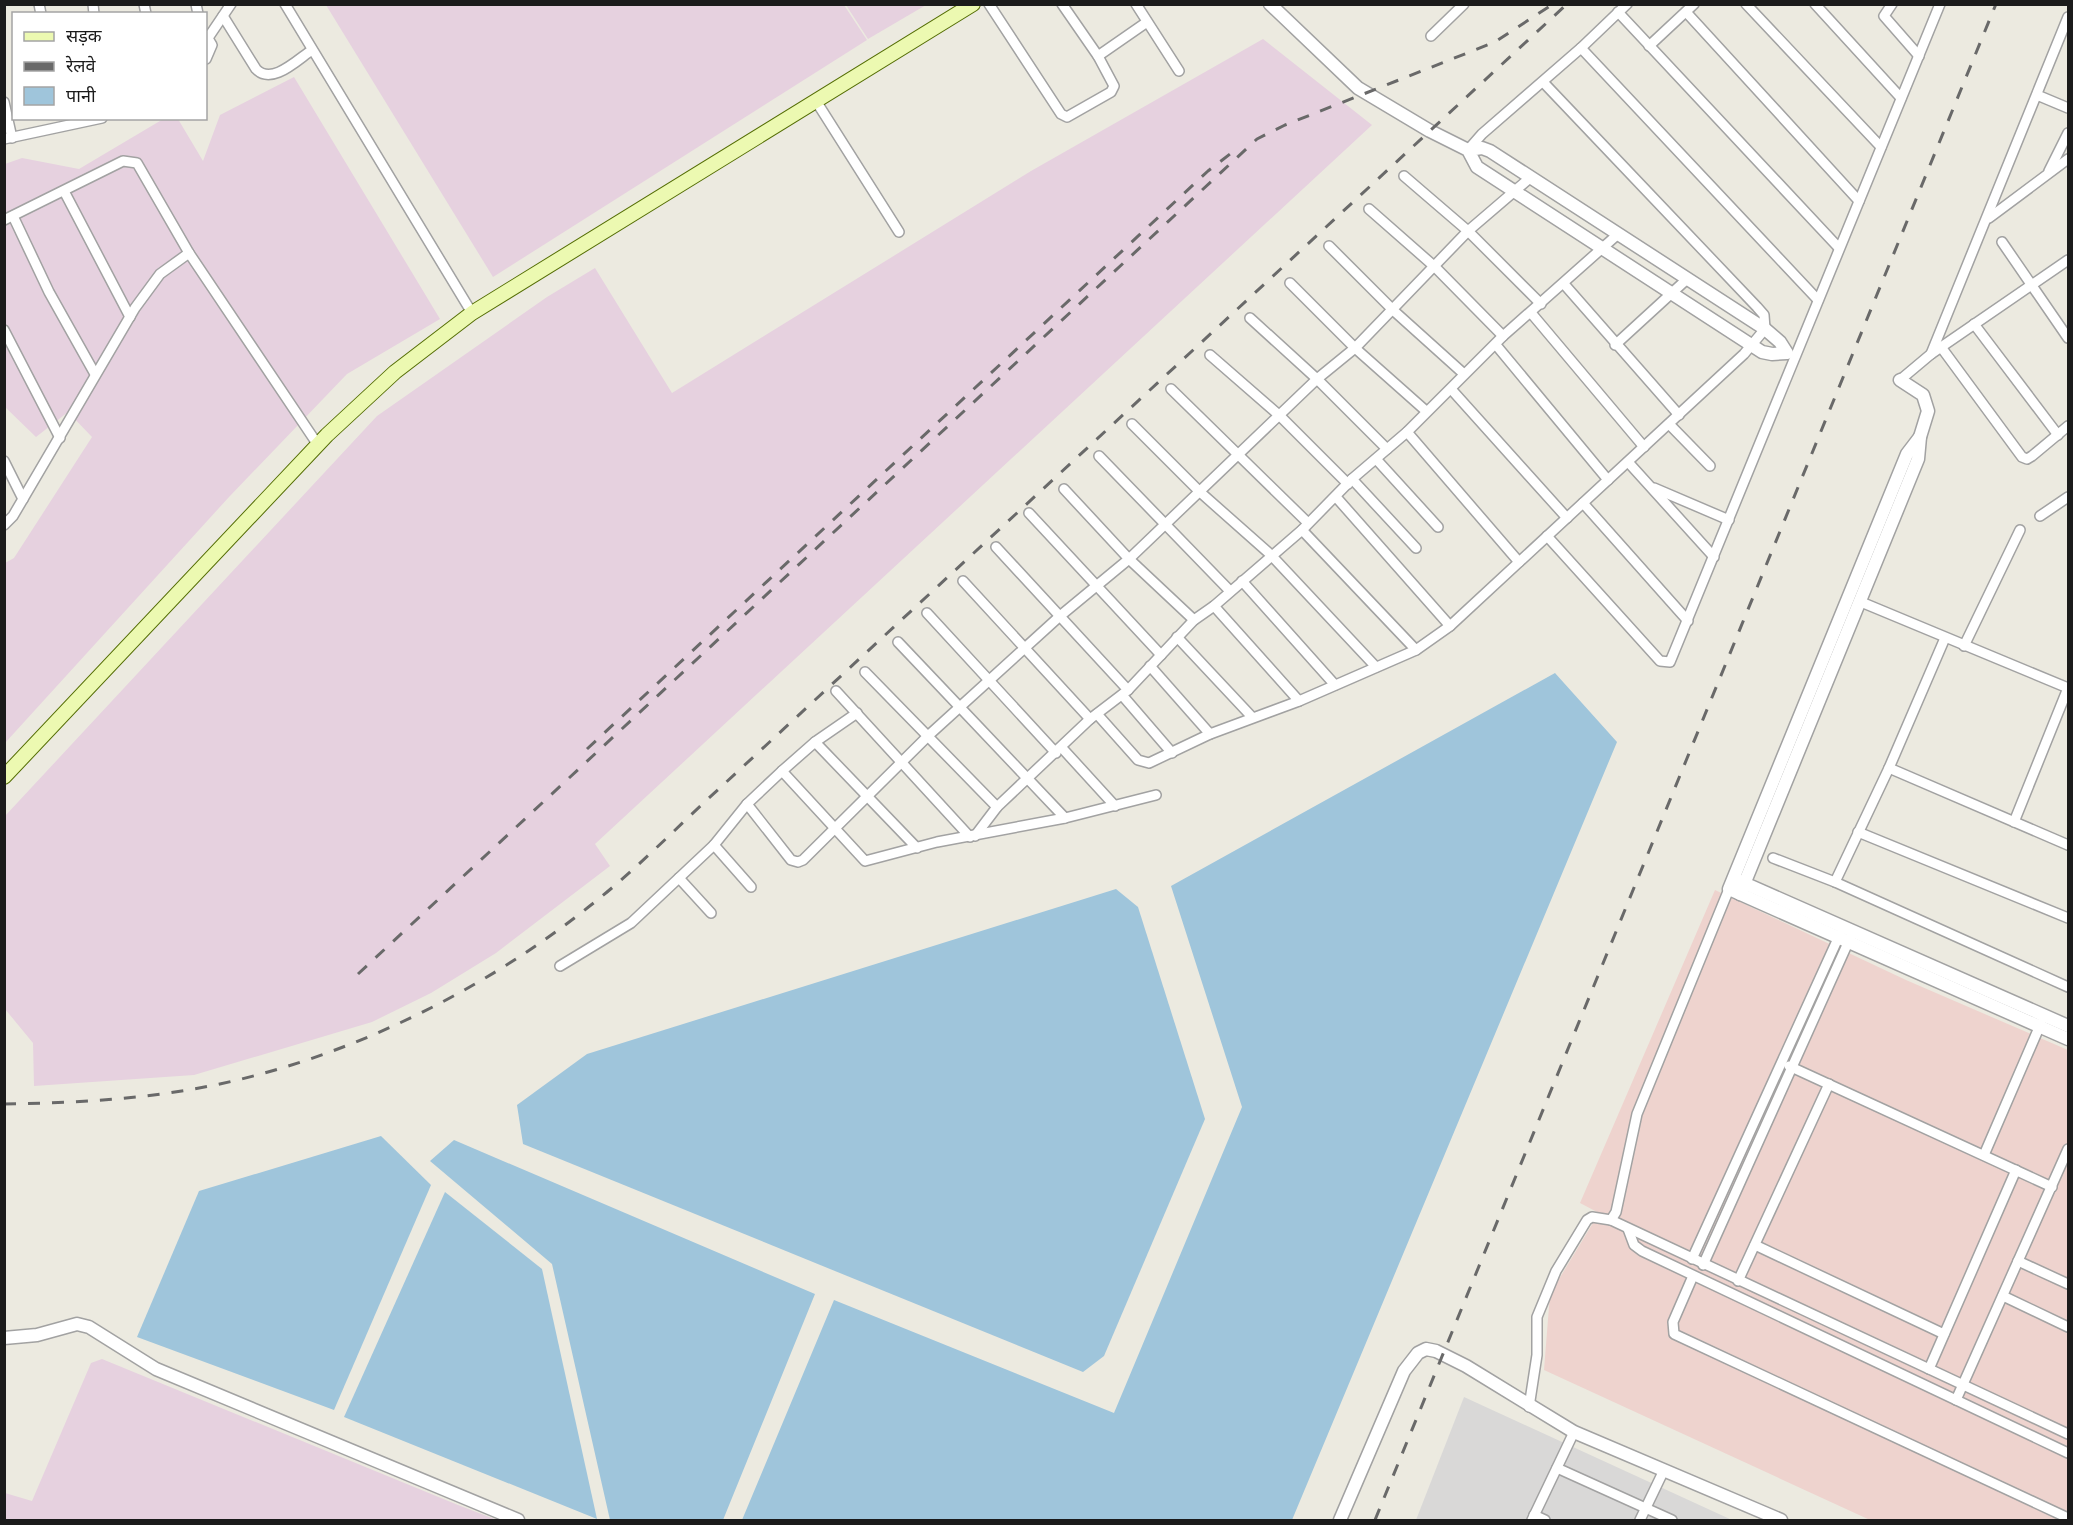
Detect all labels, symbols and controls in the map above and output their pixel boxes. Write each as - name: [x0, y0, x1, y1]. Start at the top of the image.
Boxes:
- legend: [12, 12, 207, 120]
- text: सड़क: [66, 25, 103, 47]
- text: रेलवे: [65, 55, 97, 77]
- text: पानी: [66, 85, 96, 107]

